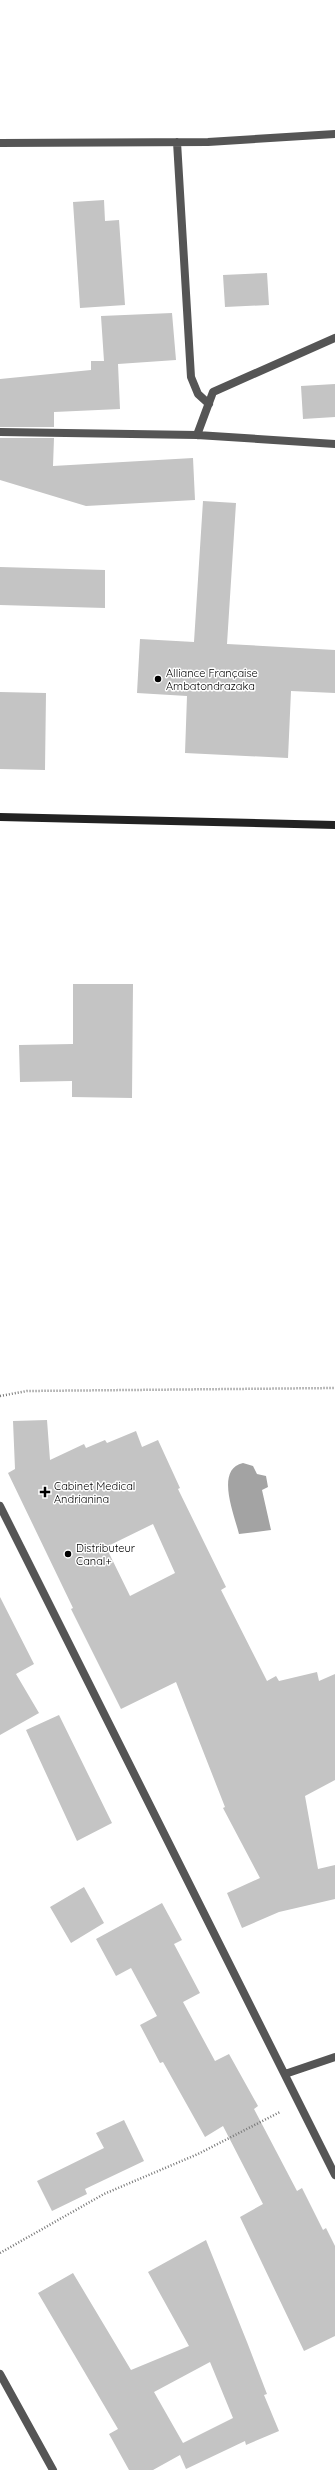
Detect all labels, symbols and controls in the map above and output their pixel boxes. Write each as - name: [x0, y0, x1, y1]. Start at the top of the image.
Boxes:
- place label: Alliance Française Ambatondrazaka: [166, 666, 258, 693]
- marker: Alliance Française Ambatondrazaka: [153, 674, 163, 684]
- place label: Cabinet Medical Andrianina: [54, 1479, 135, 1506]
- marker: Cabinet Medical Andrianina: [39, 1486, 51, 1498]
- place label: Distributeur Canal+: [76, 1541, 136, 1568]
- marker: Distributeur Canal+: [63, 1549, 73, 1559]

